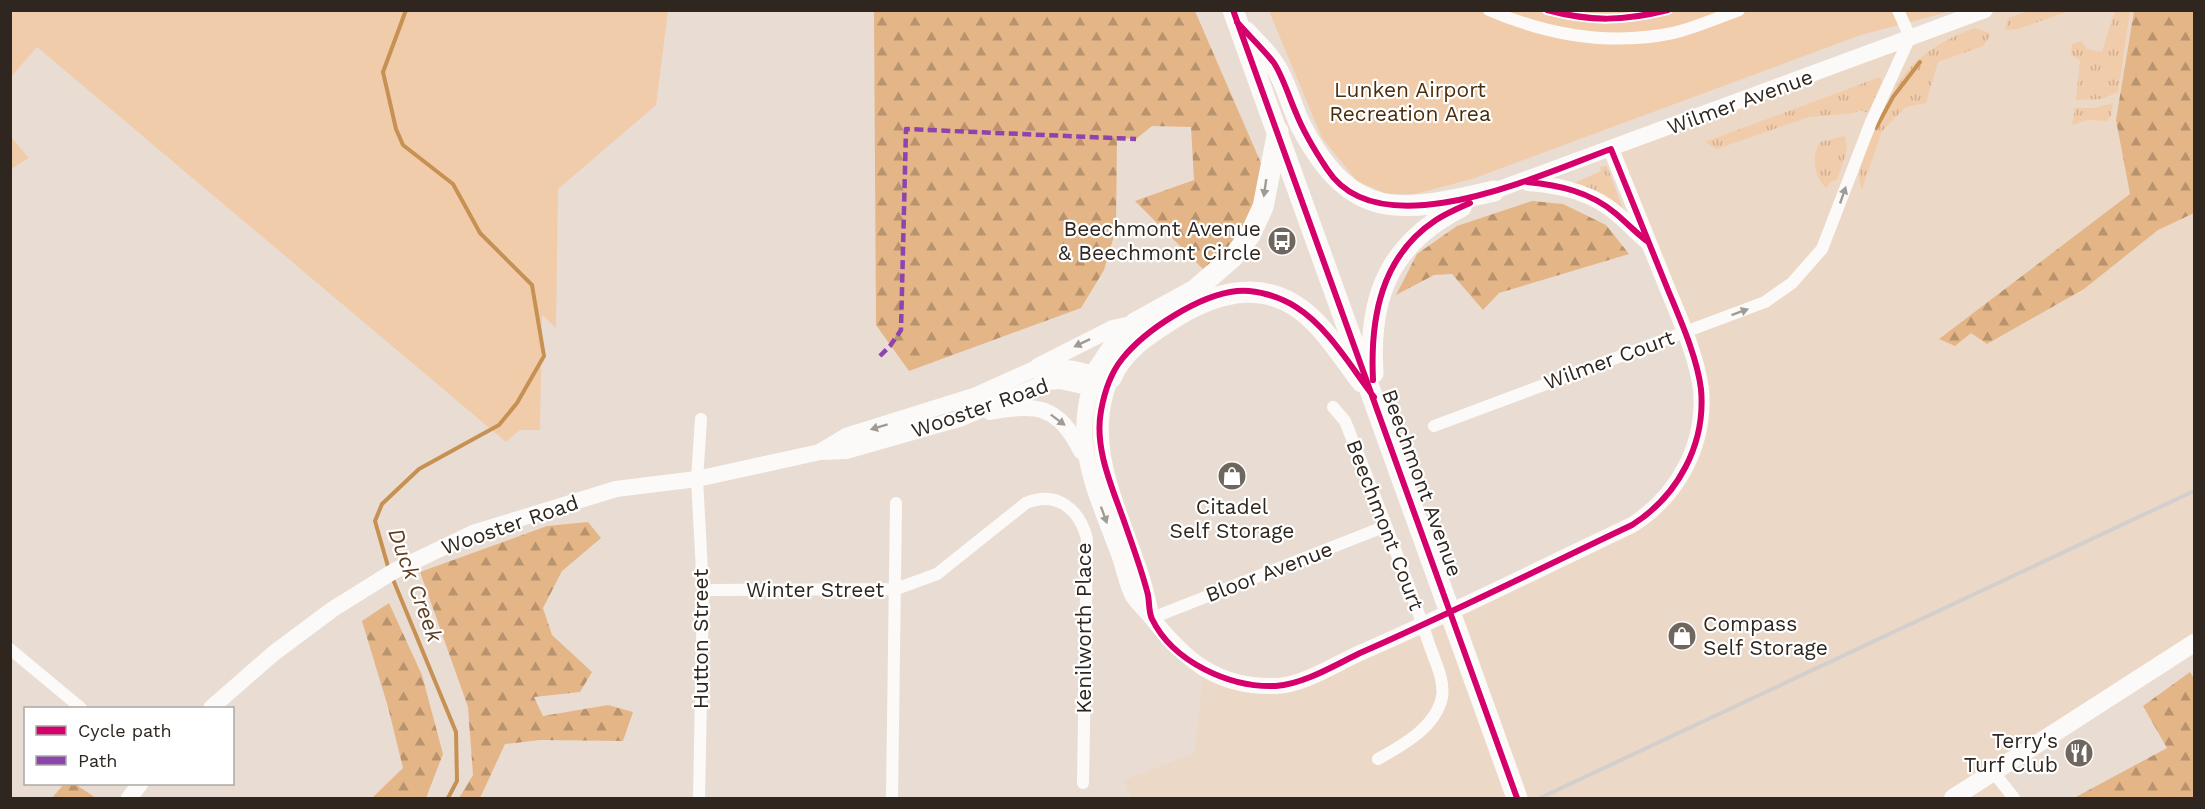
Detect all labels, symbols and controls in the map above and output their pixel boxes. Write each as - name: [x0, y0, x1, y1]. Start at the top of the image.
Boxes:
- street label: Wilmer Avenue: [1664, 64, 1816, 139]
- park label: Lunken Airport Recreation Area: [1329, 77, 1491, 126]
- one-way arrow: [1261, 179, 1270, 198]
- one-way arrow: [1838, 186, 1848, 204]
- place label: Beechmont Avenue & Beechmont Circle: [1058, 216, 1261, 265]
- bus stop icon: Beechmont Avenue & Beechmont Circle: [1266, 225, 1298, 257]
- one-way arrow: [1731, 306, 1749, 316]
- street label: Wilmer Court: [1541, 324, 1677, 395]
- one-way arrow: [1073, 338, 1090, 348]
- street label: Wooster Road: [908, 372, 1052, 443]
- street label: Beechmont Avenue: [1377, 386, 1468, 580]
- one-way arrow: [1050, 414, 1066, 427]
- one-way arrow: [870, 423, 888, 432]
- street label: Beechmont Court: [1341, 436, 1430, 614]
- shop icon: Citadel Self Storage: [1216, 460, 1248, 492]
- street label: Wooster Road: [438, 489, 582, 560]
- place label: Citadel Self Storage: [1170, 494, 1294, 543]
- one-way arrow: [1100, 506, 1110, 524]
- water label: Duck Creek: [383, 525, 448, 647]
- street label: Bloor Avenue: [1202, 536, 1336, 607]
- street label: Kenilworth Place: [1071, 542, 1096, 714]
- street label: Hutton Street: [688, 569, 713, 709]
- street label: Winter Street: [746, 577, 884, 602]
- place label: Compass Self Storage: [1703, 611, 1828, 660]
- shop icon: Compass Self Storage: [1666, 620, 1698, 652]
- legend: [24, 707, 234, 785]
- text: Cycle path: [78, 720, 172, 741]
- place label: Terry's Turf Club: [1964, 728, 2058, 777]
- restaurant icon: Terry's Turf Club: [2063, 737, 2095, 769]
- text: Path: [78, 750, 118, 771]

